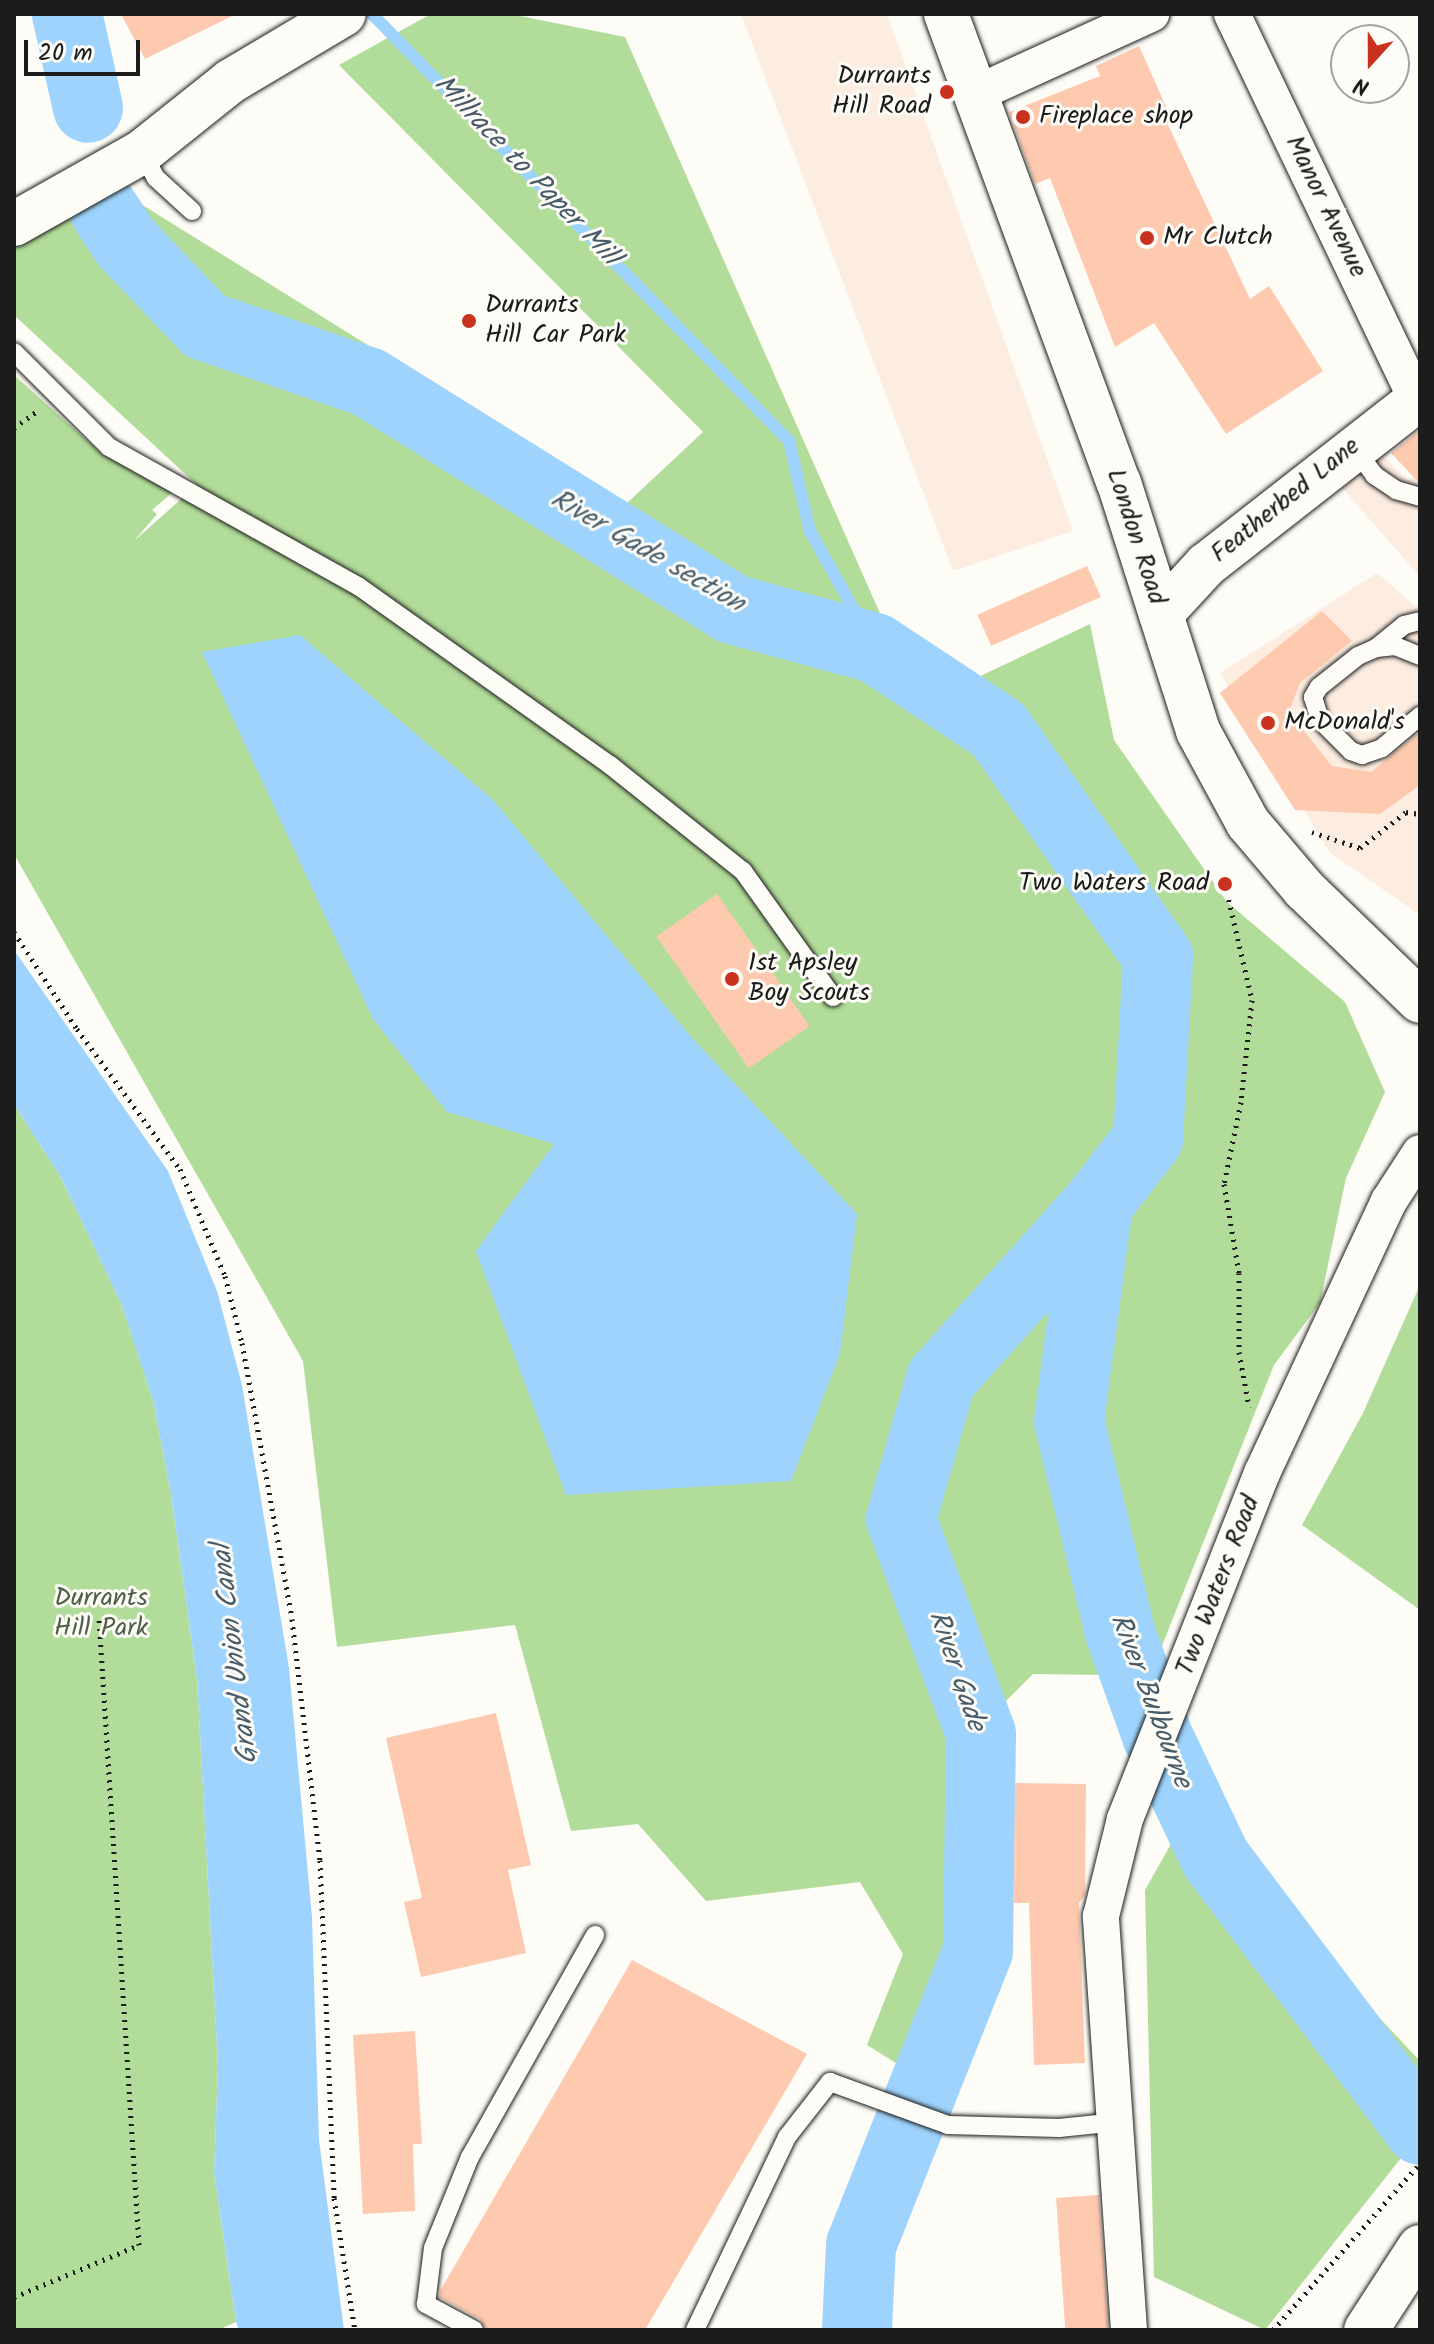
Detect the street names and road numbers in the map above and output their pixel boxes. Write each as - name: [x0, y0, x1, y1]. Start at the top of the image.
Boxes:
- street label: Manor Avenue: [1277, 131, 1373, 283]
- street label: Featherbed Lane: [1205, 431, 1367, 571]
- street label: London Road: [1098, 465, 1172, 609]
- street label: Two Waters Road: [1170, 1492, 1268, 1680]

